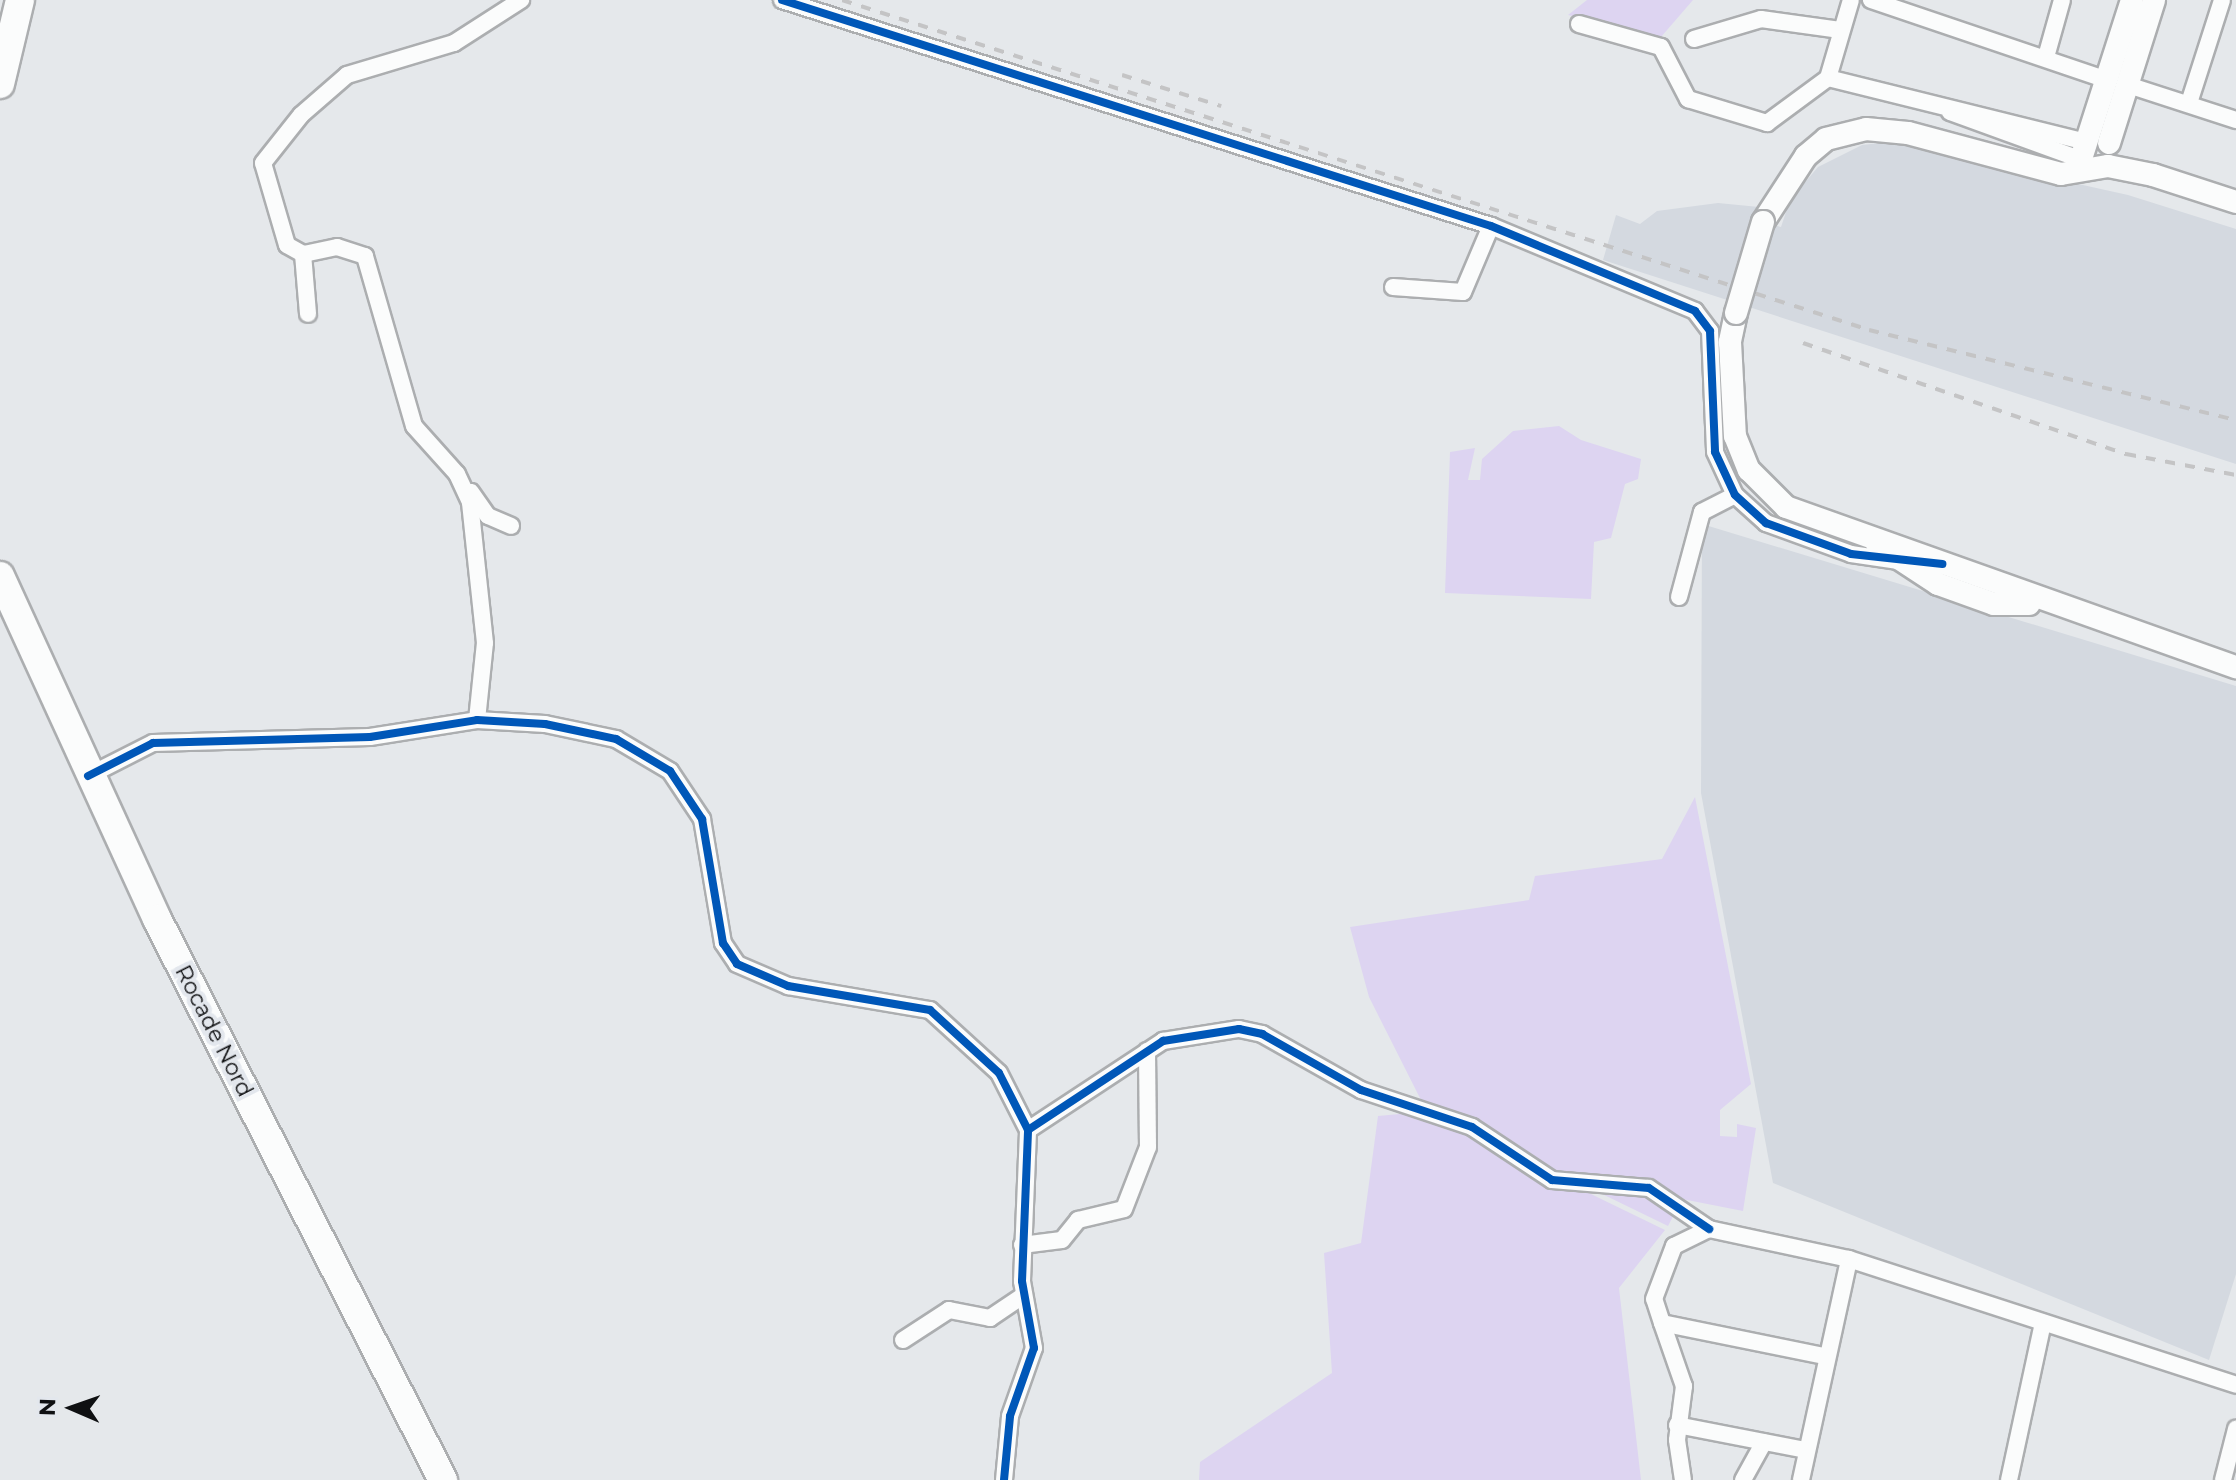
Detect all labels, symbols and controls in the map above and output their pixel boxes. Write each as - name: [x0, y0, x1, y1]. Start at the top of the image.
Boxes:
- street label: Rocade Nord: [170, 961, 258, 1101]
- north arrow: [32, 1368, 112, 1448]
- text: N: [34, 1398, 61, 1417]

